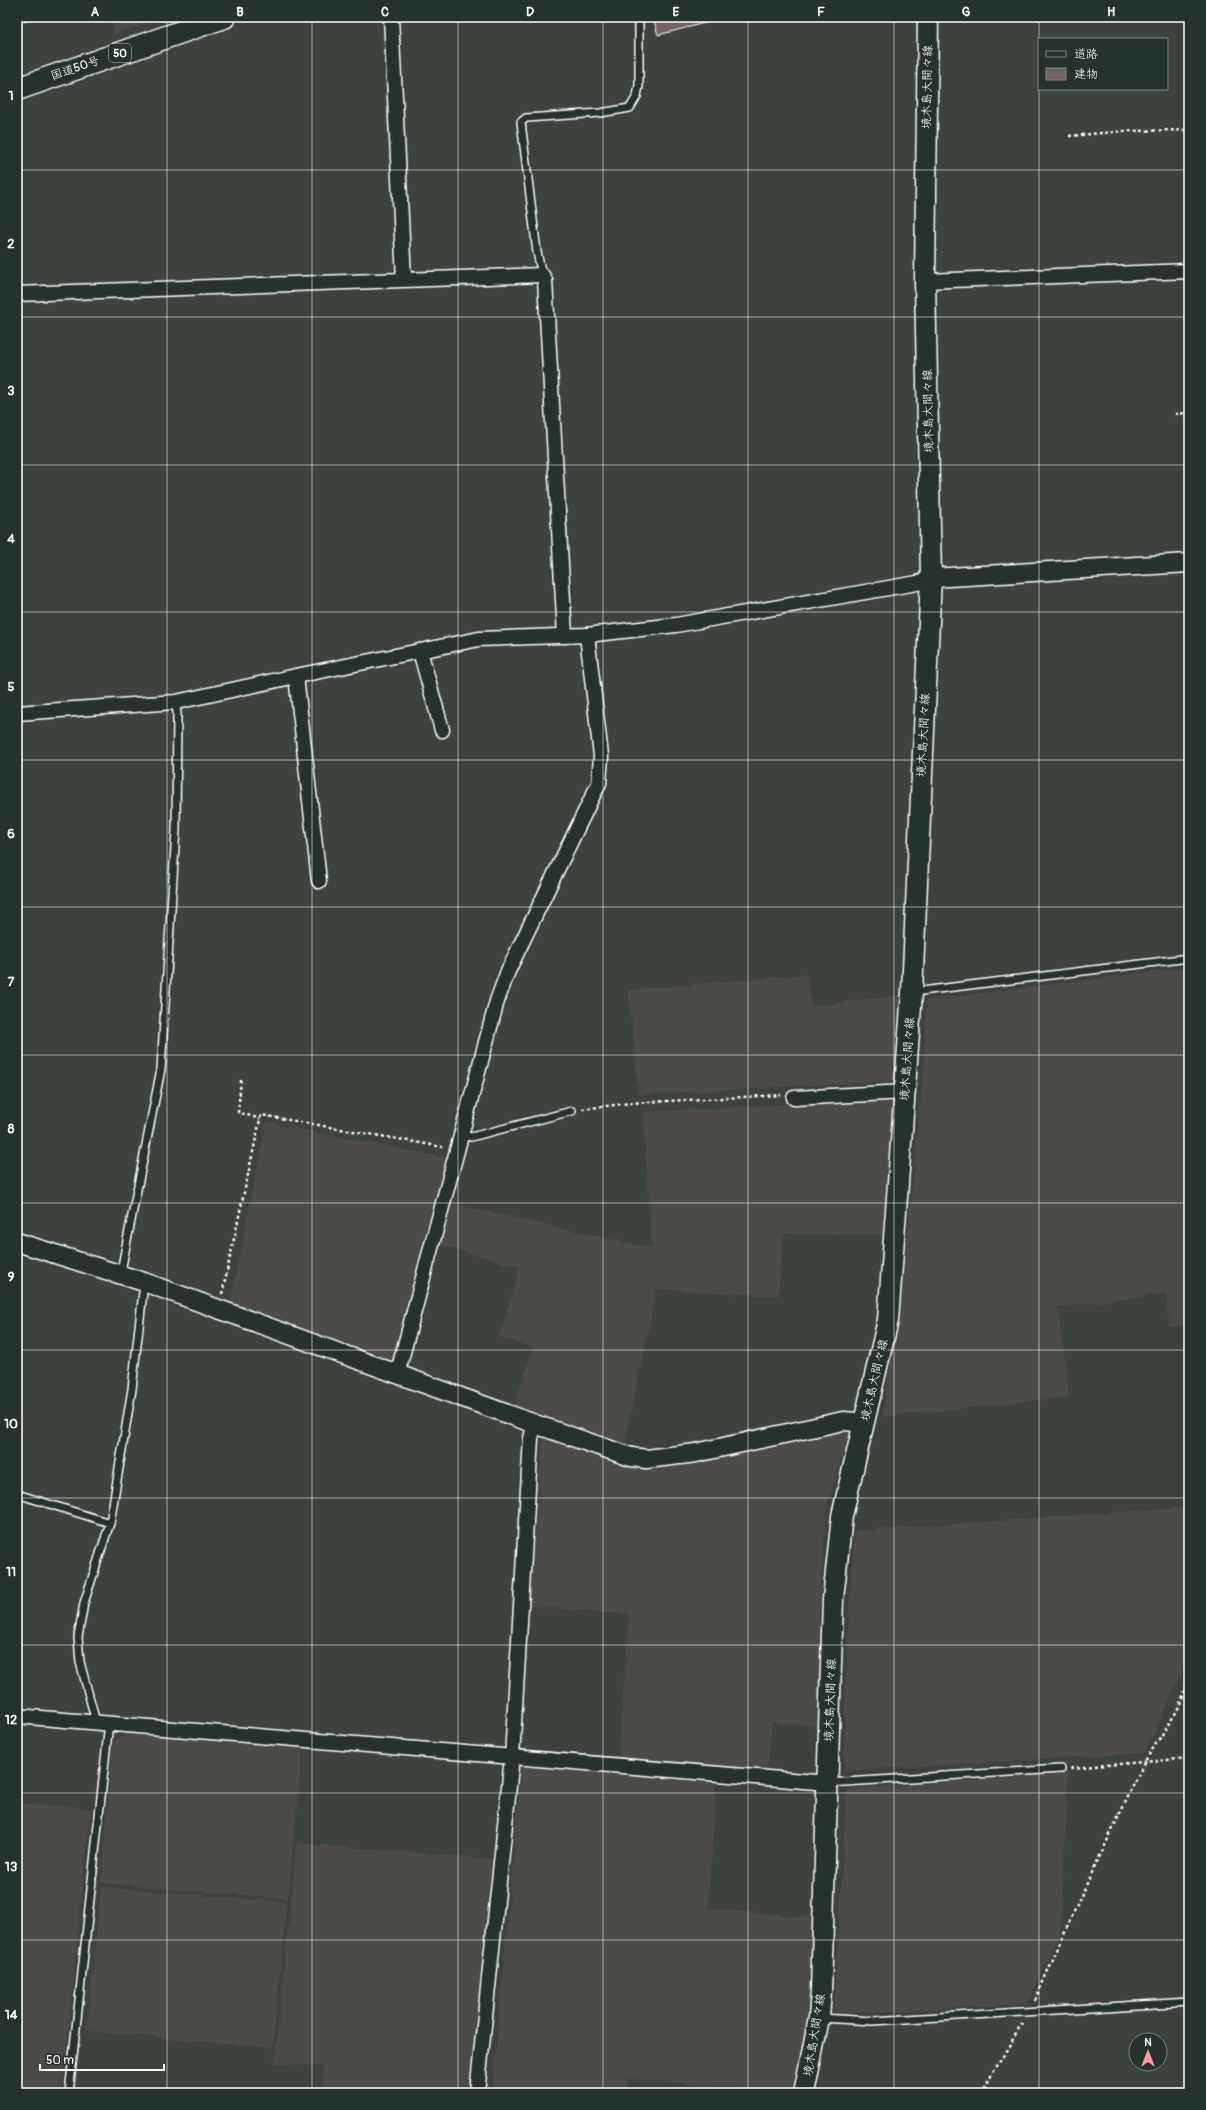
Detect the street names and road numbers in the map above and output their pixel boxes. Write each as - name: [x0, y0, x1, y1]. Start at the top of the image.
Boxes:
- road number: 50: [109, 44, 131, 62]
- street label: 境木島大間々線: [919, 45, 936, 129]
- street label: 国道50号: [49, 53, 102, 84]
- street label: 境木島大間々線: [920, 369, 937, 453]
- street label: 境木島大間々線: [914, 693, 933, 777]
- street label: 境木島大間々線: [897, 1017, 918, 1101]
- street label: 境木島大間々線: [858, 1337, 891, 1423]
- street label: 境木島大間々線: [822, 1658, 839, 1742]
- street label: 境木島大間々線: [801, 1992, 828, 2078]

